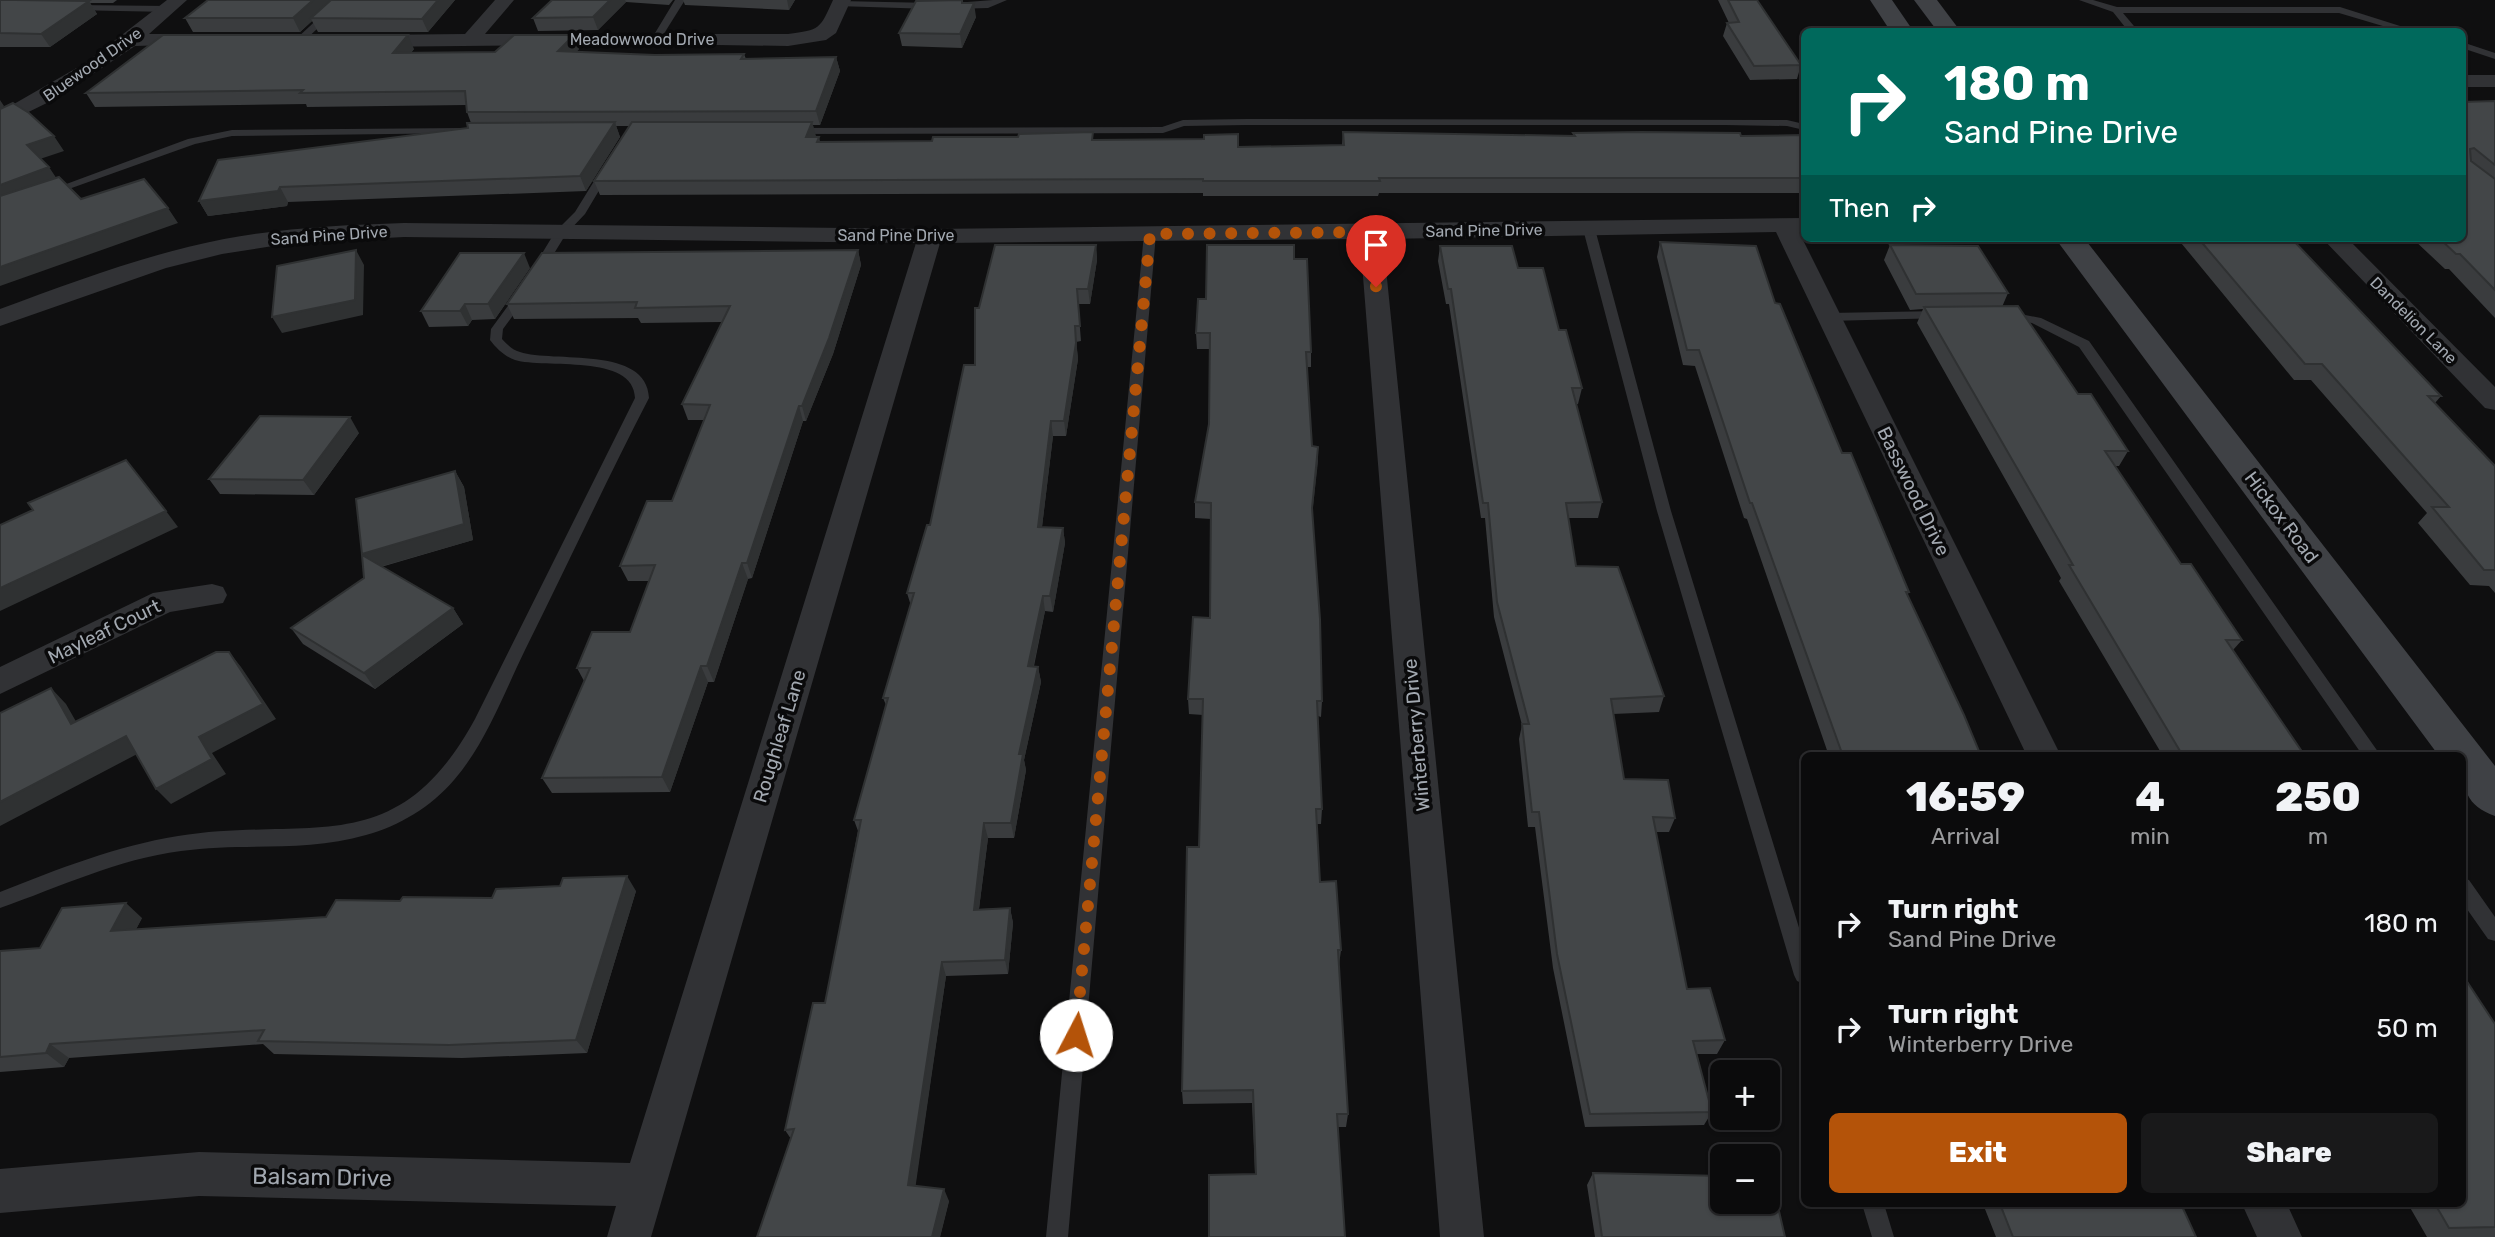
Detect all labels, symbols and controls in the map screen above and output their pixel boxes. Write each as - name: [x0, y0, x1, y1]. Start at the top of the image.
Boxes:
- street label: Bluewood Drive: [39, 23, 145, 105]
- street label: Meadowwood Drive: [570, 30, 714, 49]
- text: 180 m: [1944, 54, 2090, 112]
- icon: right: [1829, 56, 1920, 147]
- text: Sand Pine Drive: [1944, 113, 2178, 151]
- icon: right: [1904, 189, 1942, 227]
- text: Then: [1829, 193, 1890, 224]
- pin: [1346, 215, 1406, 287]
- street label: Sand Pine Drive: [1425, 220, 1543, 241]
- street label: Sand Pine Drive: [270, 222, 388, 249]
- street label: Sand Pine Drive: [837, 226, 955, 245]
- icon: arrive: [1357, 226, 1395, 264]
- street label: Dandelion Lane: [2366, 273, 2461, 368]
- street label: Basswood Drive: [1872, 423, 1955, 560]
- street label: Hickox Road: [2240, 467, 2323, 568]
- street label: Mayleaf Court: [44, 594, 165, 669]
- street label: Winterberry Drive: [1398, 658, 1435, 812]
- street label: Roughleaf Lane: [748, 667, 811, 806]
- text: 16:59: [1906, 772, 2025, 822]
- text: 4: [2135, 772, 2165, 822]
- text: 250: [2275, 772, 2361, 822]
- text: Arrival: [1931, 822, 2000, 850]
- text: min: [2130, 822, 2170, 850]
- text: m: [2308, 822, 2328, 850]
- text: Turn right: [1888, 894, 2018, 925]
- icon: right: [1829, 905, 1867, 943]
- text: 180 m: [2364, 908, 2438, 939]
- text: Sand Pine Drive: [1888, 925, 2056, 953]
- position arrow: [1039, 998, 1113, 1072]
- text: Turn right: [1888, 999, 2018, 1030]
- icon: right: [1829, 1010, 1867, 1048]
- text: 50 m: [2377, 1013, 2438, 1044]
- text: Winterberry Drive: [1888, 1030, 2074, 1058]
- map controls: [1710, 1060, 1780, 1214]
- button: +: [1710, 1060, 1780, 1130]
- button: Exit: [1829, 1113, 2127, 1193]
- button: Share: [2141, 1113, 2438, 1193]
- button: −: [1710, 1144, 1780, 1214]
- street label: Balsam Drive: [252, 1162, 392, 1192]

